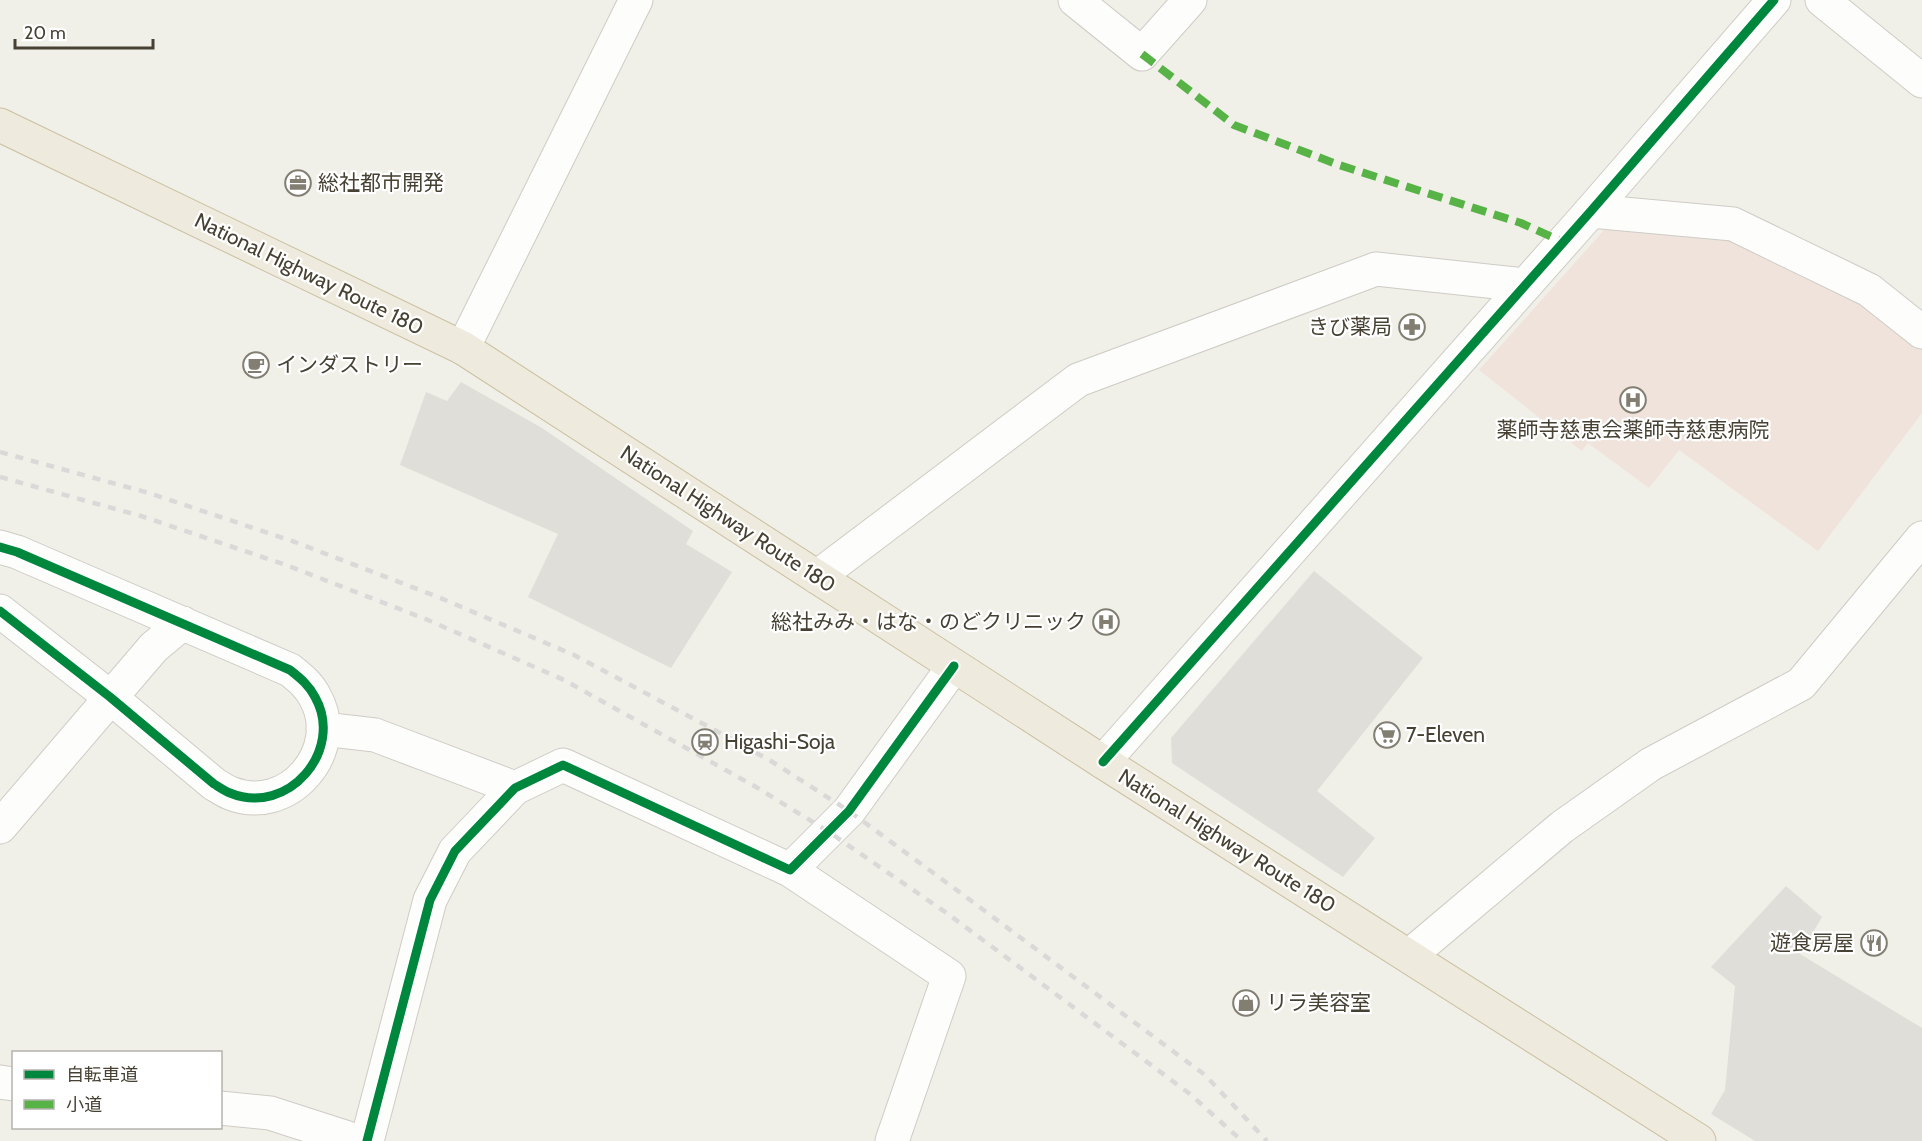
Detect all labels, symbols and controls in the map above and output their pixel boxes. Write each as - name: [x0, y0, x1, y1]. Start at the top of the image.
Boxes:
- scale bar: [15, 12, 153, 50]
- text: 20 m: [24, 22, 66, 44]
- office icon: 総社都市開発: [283, 168, 313, 198]
- place label: 総社都市開発: [318, 170, 444, 195]
- street label: National Highway Route 180: [191, 207, 428, 340]
- pharmacy icon: きび薬局: [1397, 312, 1427, 342]
- place label: きび薬局: [1308, 314, 1392, 339]
- cafe icon: インダストリー: [241, 350, 271, 380]
- place label: インダストリー: [276, 352, 423, 377]
- hospital icon: 薬師寺慈恵会薬師寺慈恵病院: [1618, 385, 1648, 415]
- place label: 薬師寺慈恵会薬師寺慈恵病院: [1497, 417, 1770, 442]
- street label: National Highway Route 180: [616, 440, 841, 598]
- hospital icon: 総社みみ・はな・のどクリニック: [1091, 607, 1121, 637]
- place label: 総社みみ・はな・のどクリニック: [771, 609, 1086, 634]
- supermarket icon: 7-Eleven: [1372, 720, 1402, 750]
- place label: 7-Eleven: [1406, 722, 1485, 747]
- station icon: Higashi-Soja: [690, 727, 720, 757]
- place label: Higashi-Soja: [724, 729, 835, 755]
- street label: National Highway Route 180: [1114, 763, 1341, 918]
- restaurant icon: 遊食房屋: [1859, 928, 1889, 958]
- place label: 遊食房屋: [1770, 930, 1854, 955]
- shop icon: リラ美容室: [1231, 988, 1261, 1018]
- place label: リラ美容室: [1266, 990, 1371, 1015]
- legend: [12, 1051, 222, 1129]
- text: 自転車道: [66, 1064, 138, 1086]
- text: 小道: [66, 1094, 102, 1116]

